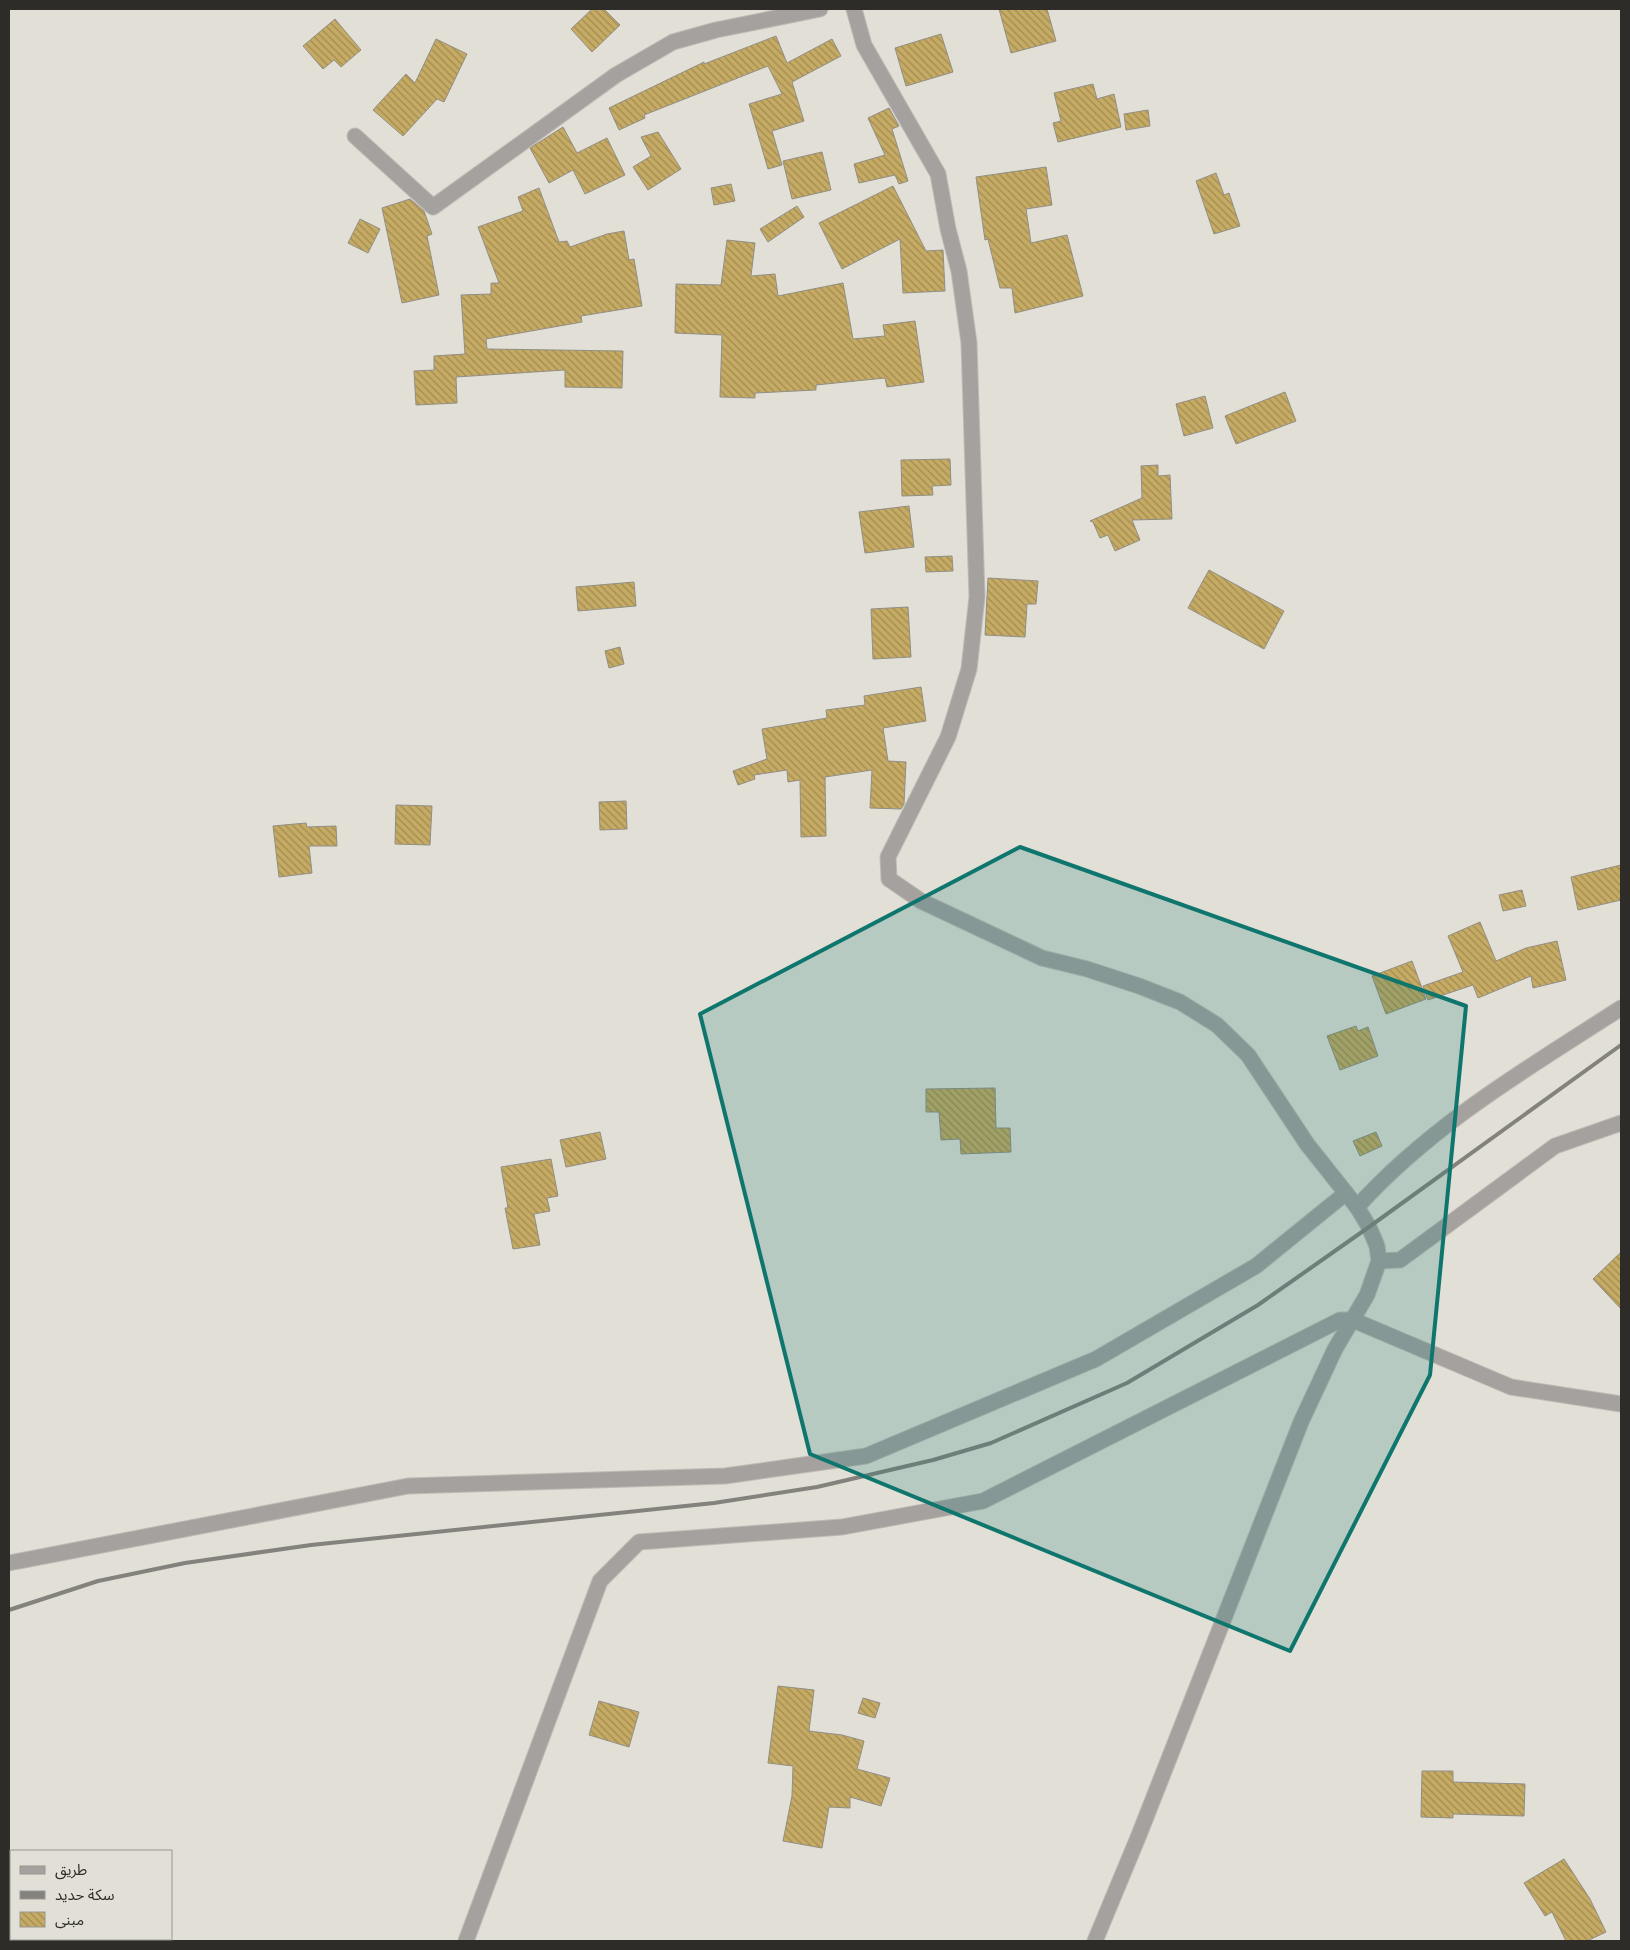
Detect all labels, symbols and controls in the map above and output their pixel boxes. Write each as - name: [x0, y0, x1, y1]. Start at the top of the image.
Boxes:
- legend: [10, 1850, 172, 1940]
- text: طريق: [55, 1860, 87, 1880]
- text: سكة حديد: [55, 1885, 115, 1904]
- text: مبنى: [55, 1910, 84, 1929]

